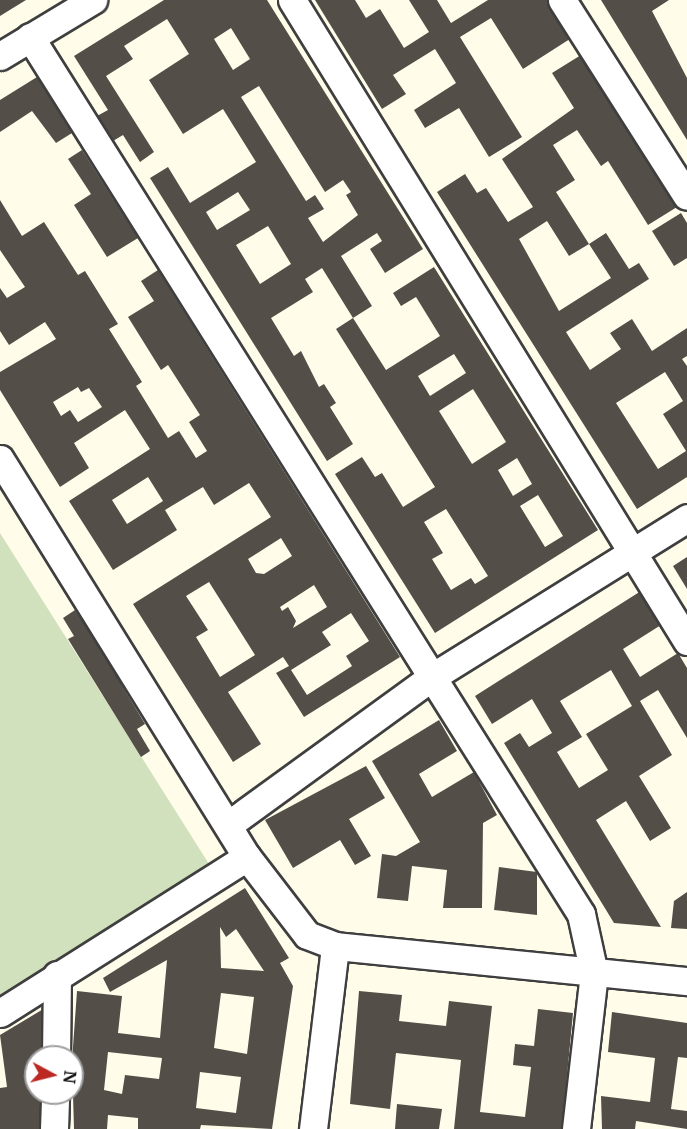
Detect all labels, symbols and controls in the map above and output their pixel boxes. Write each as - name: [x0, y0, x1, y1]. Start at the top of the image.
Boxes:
- north arrow: [24, 1045, 84, 1105]
- text: N: [59, 1069, 81, 1084]

